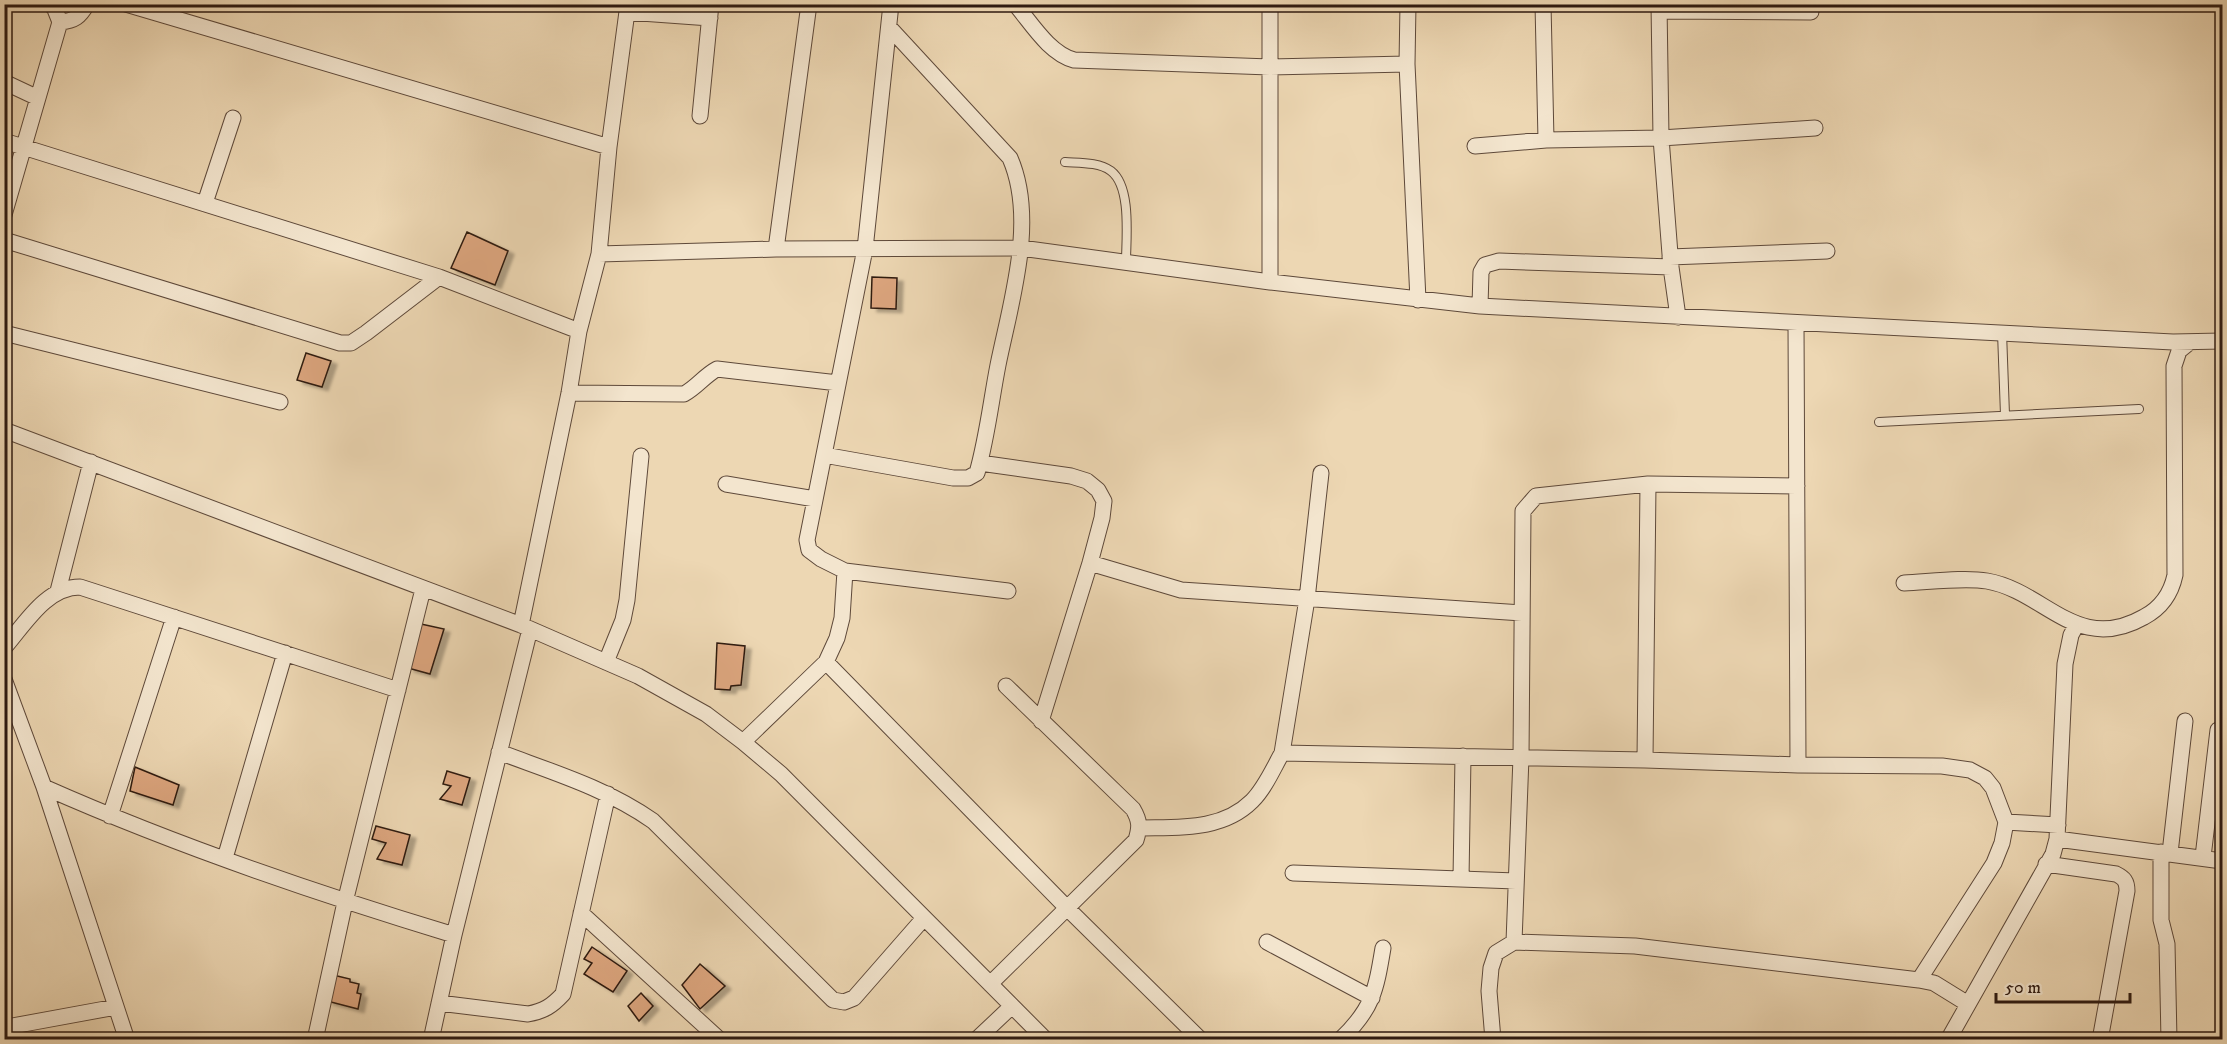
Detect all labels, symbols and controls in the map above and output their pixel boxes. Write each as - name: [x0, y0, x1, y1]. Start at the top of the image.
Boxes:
- scale bar: [1996, 966, 2130, 1004]
- text: 50 m: [2005, 977, 2041, 999]

